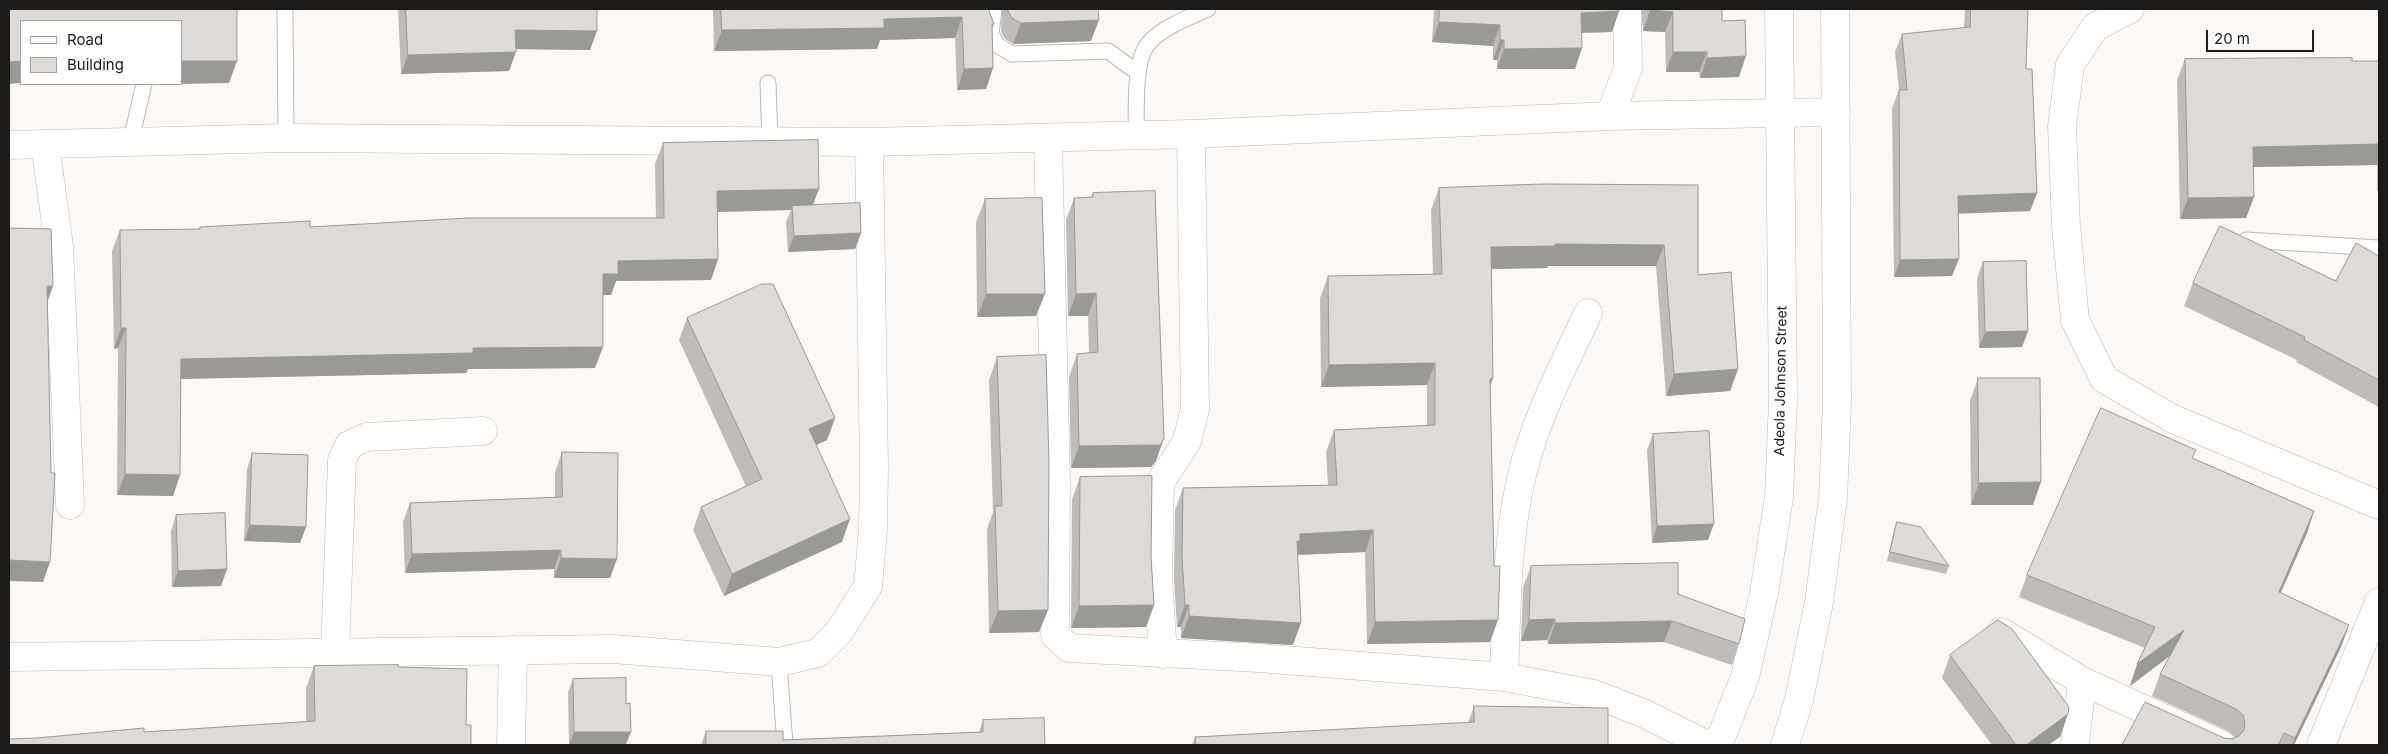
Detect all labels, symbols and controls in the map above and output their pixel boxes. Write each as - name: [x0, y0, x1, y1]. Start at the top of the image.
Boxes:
- legend: [20, 20, 182, 85]
- scale bar: [2208, 20, 2316, 52]
- text: 20 m: [2214, 29, 2250, 48]
- text: Road: [67, 30, 103, 49]
- text: Building: [67, 55, 124, 74]
- street label: Adeola Johnson Street: [1771, 306, 1791, 456]

